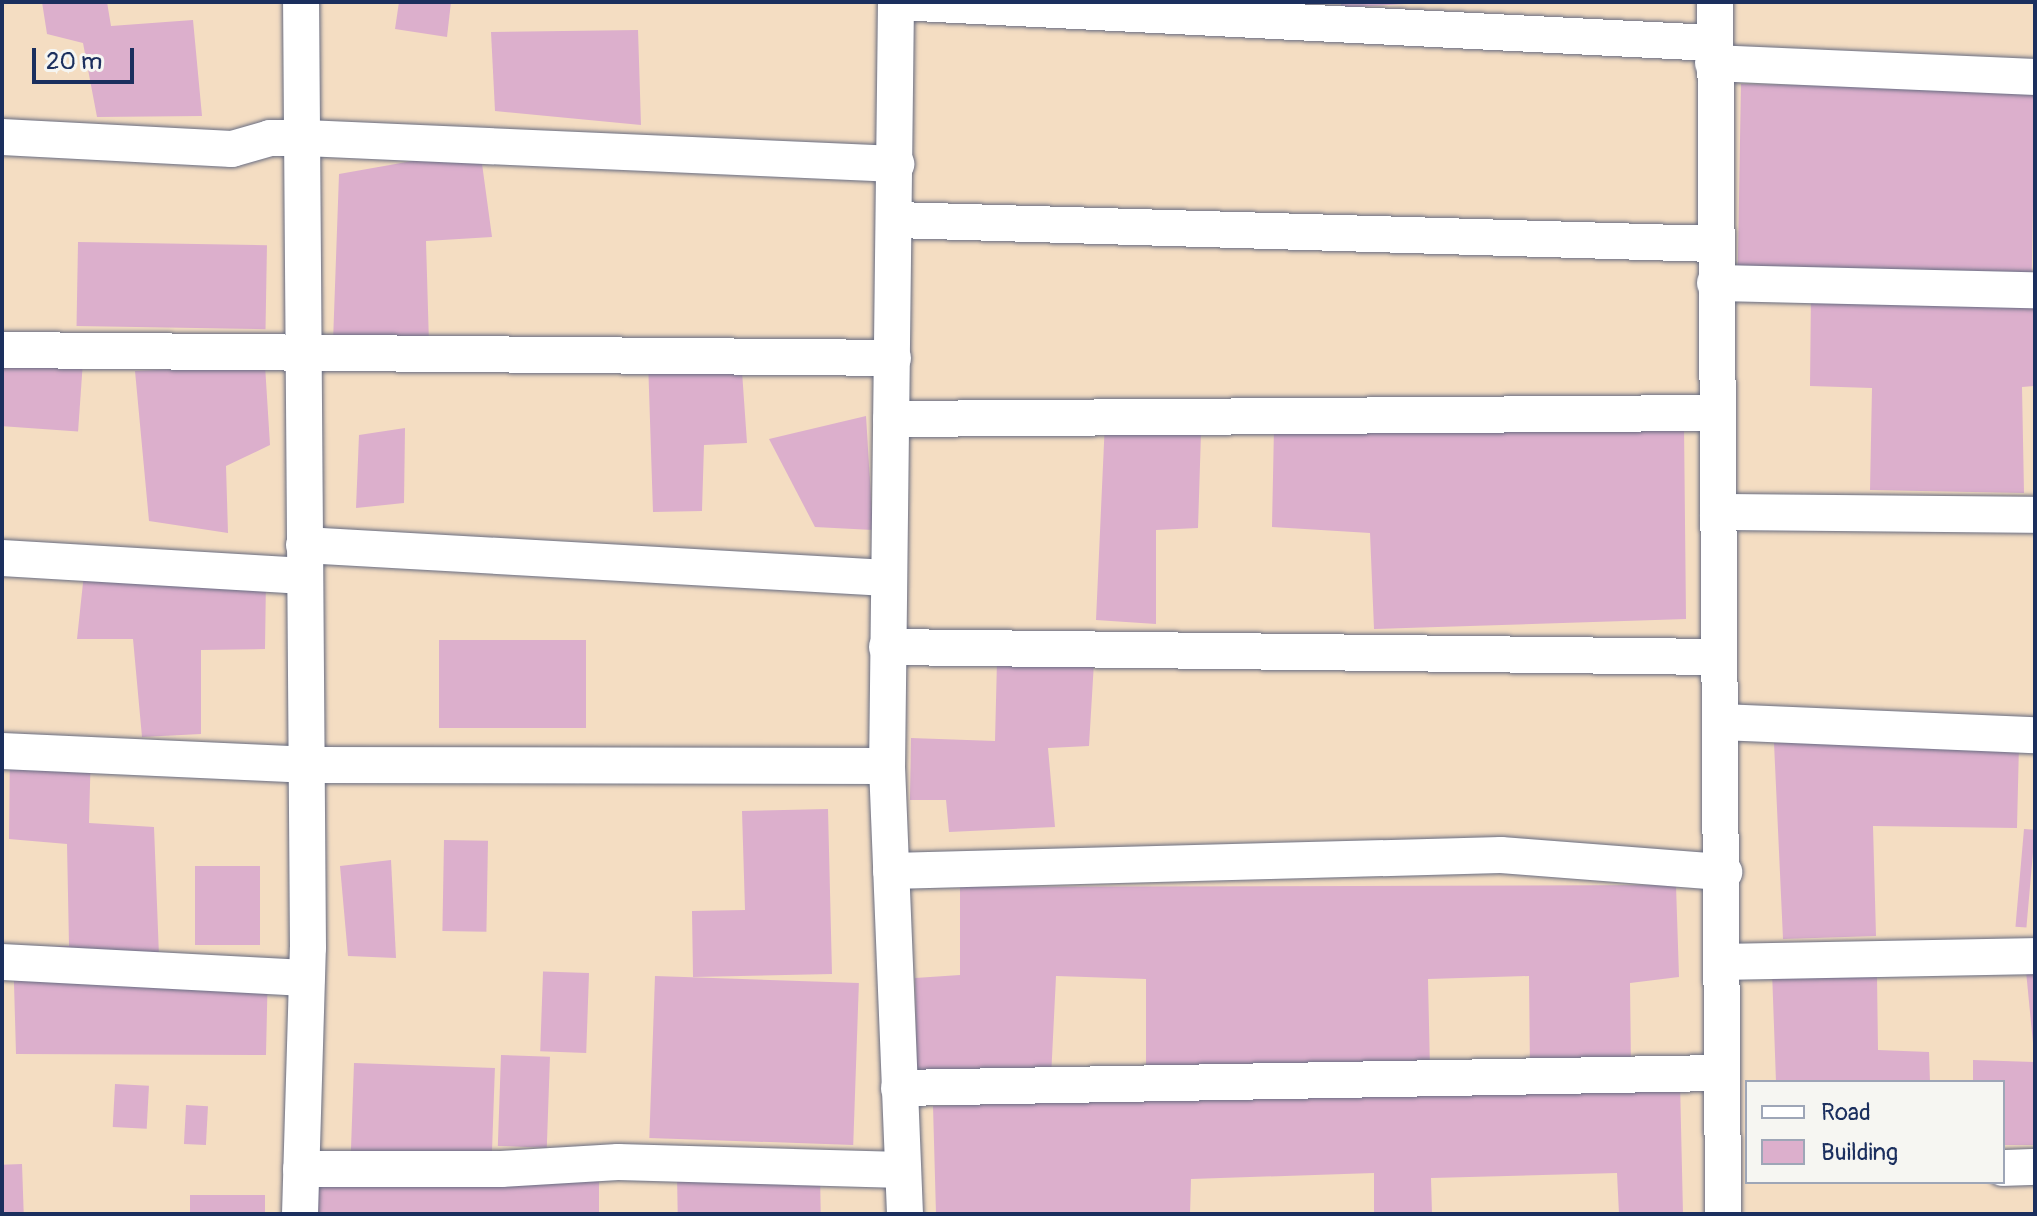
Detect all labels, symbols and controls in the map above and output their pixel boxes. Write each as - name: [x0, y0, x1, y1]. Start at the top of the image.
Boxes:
- scale bar: [36, 32, 138, 82]
- text: 20 m: [46, 47, 102, 76]
- legend: [1745, 1080, 2005, 1184]
- text: Road: [1821, 1098, 1871, 1127]
- text: Building: [1821, 1138, 1898, 1167]

